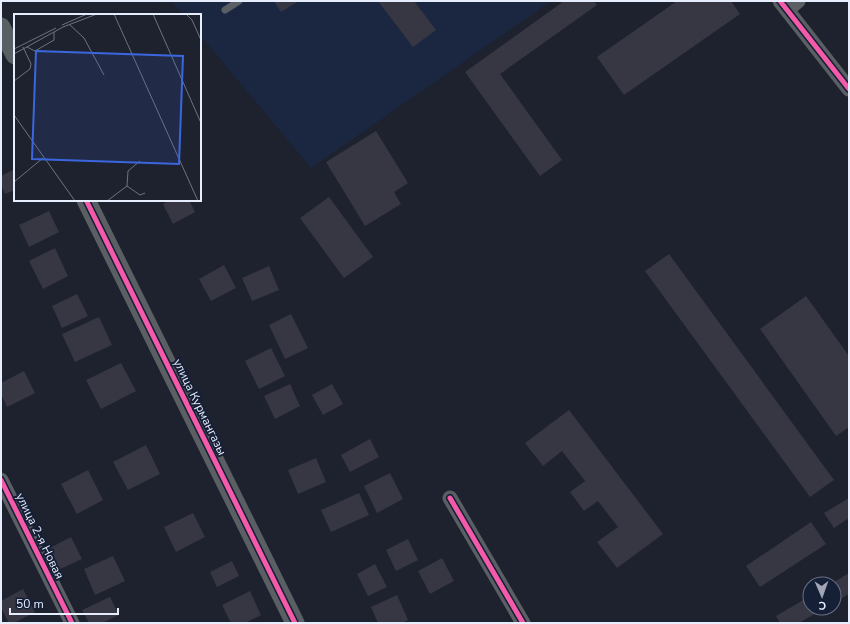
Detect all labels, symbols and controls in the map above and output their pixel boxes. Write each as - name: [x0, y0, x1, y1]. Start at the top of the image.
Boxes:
- inset map: [14, 14, 201, 201]
- street label: улица Курмангазы: [170, 356, 230, 458]
- street label: улица 2-я Новая: [12, 490, 68, 582]
- north arrow: [802, 576, 842, 616]
- scale bar: [10, 590, 118, 616]
- text: 50 m: [16, 596, 44, 612]
- text: С: [818, 598, 826, 613]

